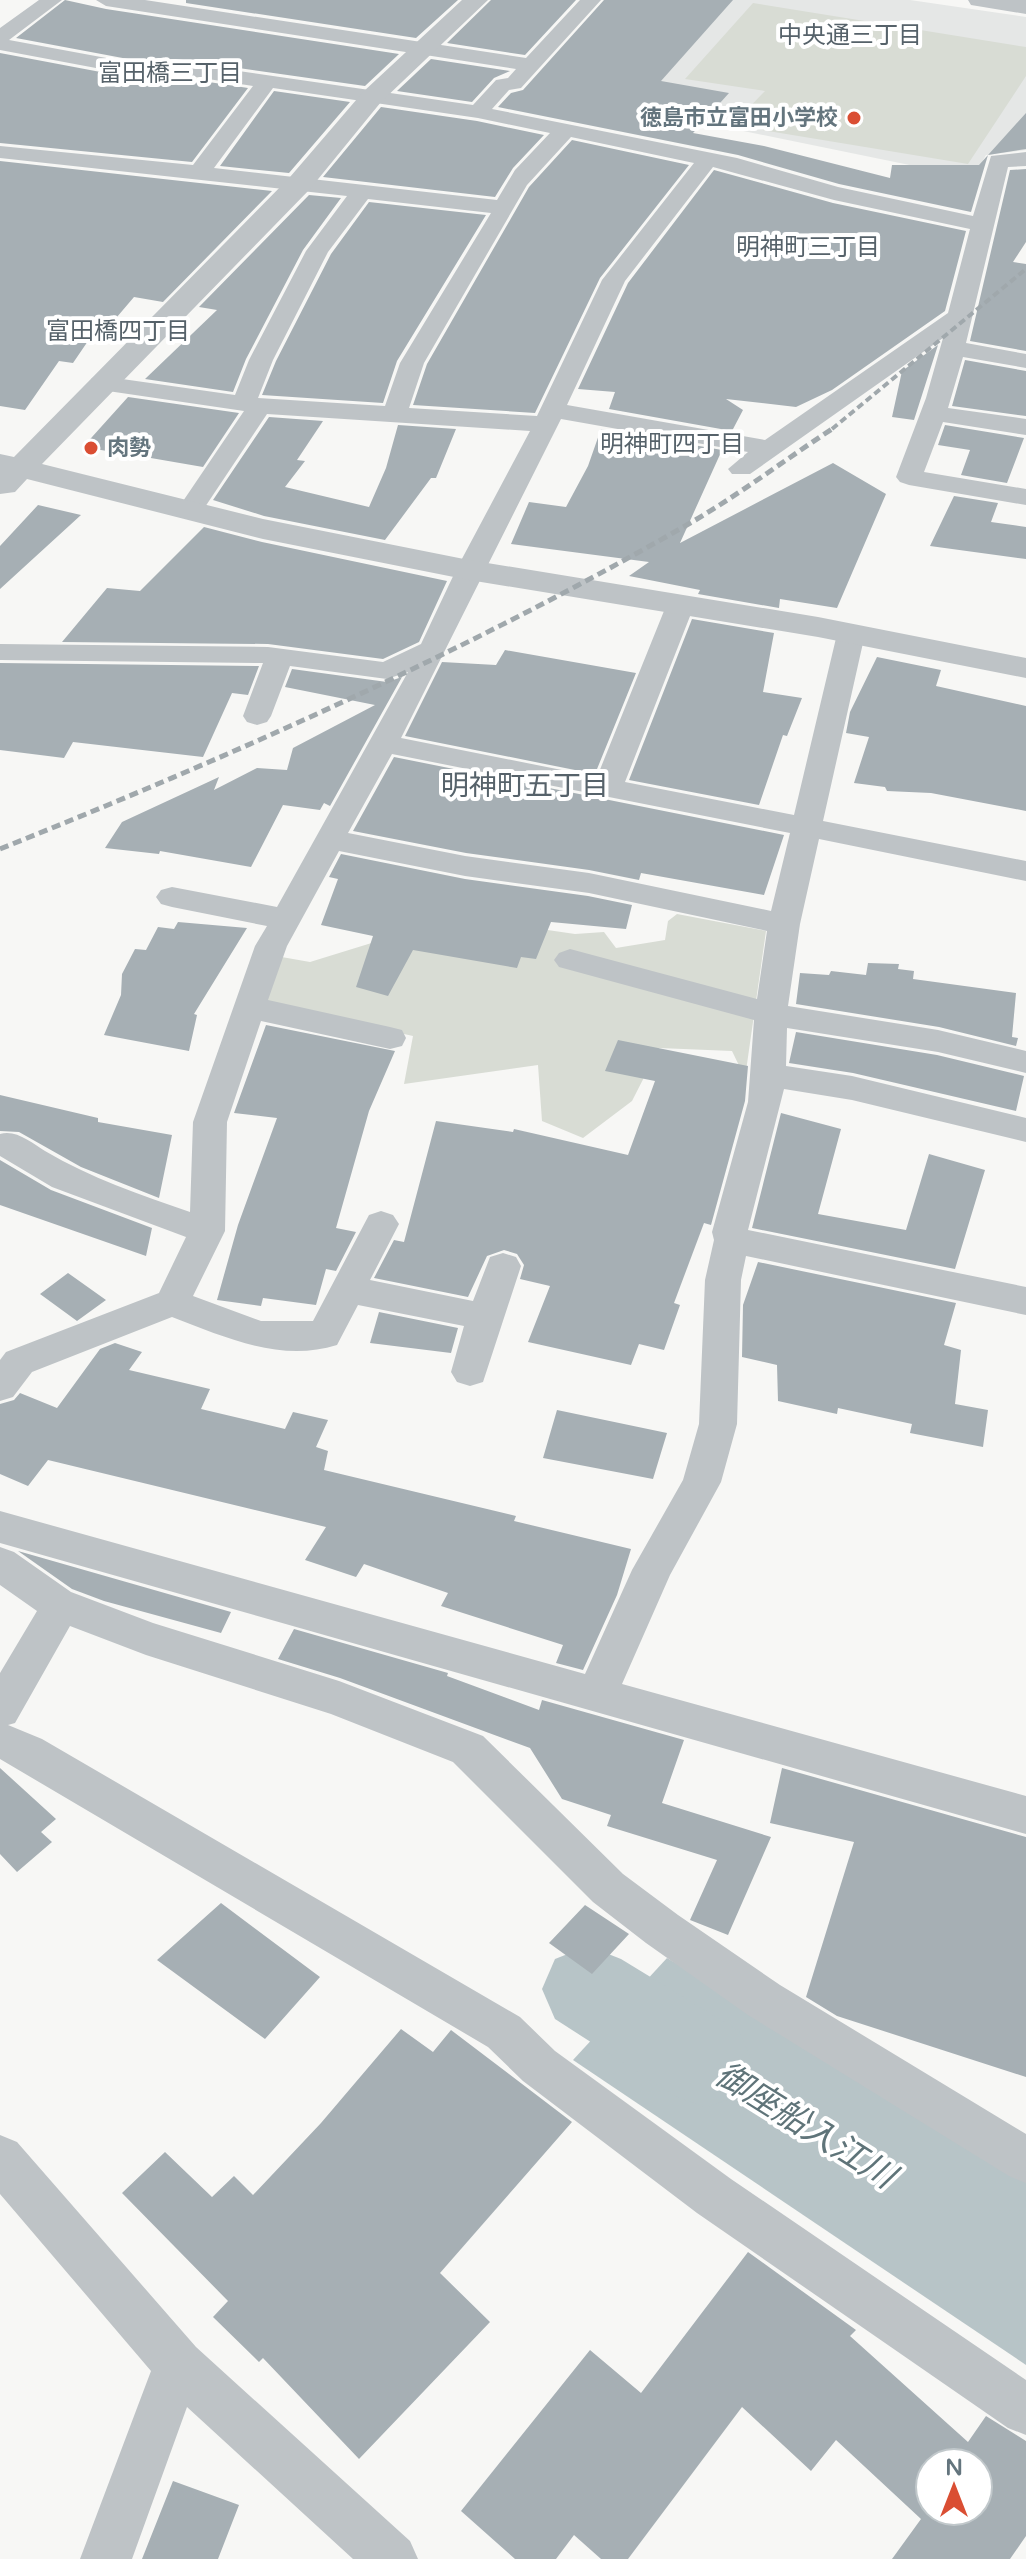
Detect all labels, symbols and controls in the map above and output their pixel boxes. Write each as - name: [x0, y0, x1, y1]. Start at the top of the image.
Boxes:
- district label: 中央通三丁目: [778, 21, 922, 50]
- district label: 富田橋三丁目: [98, 59, 242, 88]
- place label: 徳島市立富田小学校: [640, 105, 838, 131]
- marker: 徳島市立富田小学校: [845, 109, 863, 127]
- district label: 明神町三丁目: [736, 233, 880, 262]
- district label: 富田橋四丁目: [46, 317, 190, 346]
- district label: 明神町四丁目: [600, 430, 744, 459]
- place label: 肉勢: [107, 435, 151, 461]
- marker: 肉勢: [82, 439, 100, 457]
- district label: 明神町五丁目: [441, 769, 609, 803]
- water label: 御座船入江川: [708, 2055, 905, 2199]
- north arrow: [914, 2447, 994, 2527]
- text: N: [945, 2455, 963, 2481]

